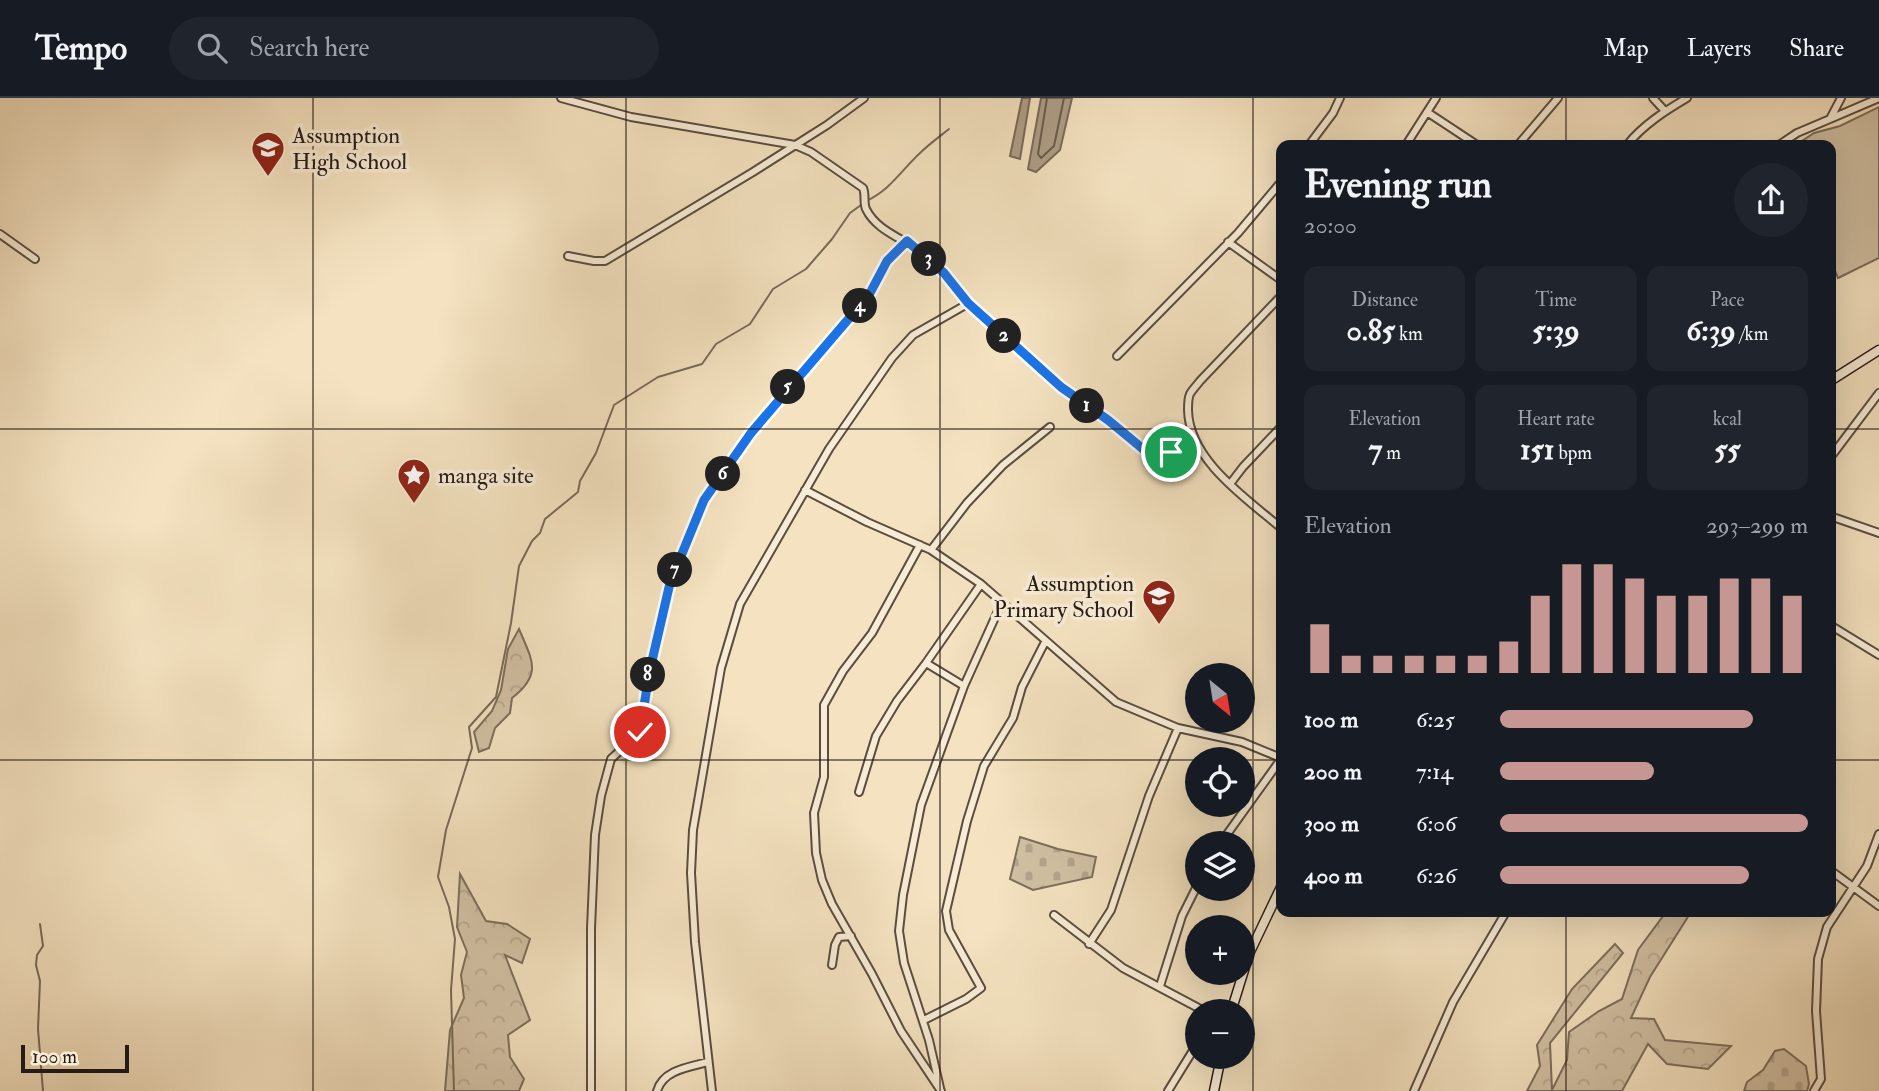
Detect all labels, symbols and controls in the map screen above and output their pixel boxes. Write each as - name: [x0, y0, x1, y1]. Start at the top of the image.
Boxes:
- search box: [169, 17, 659, 80]
- text: Tempo: [35, 28, 127, 69]
- icon: search: [193, 29, 231, 67]
- text: Search here: [249, 32, 369, 64]
- text: Map: [1604, 33, 1649, 64]
- text: Layers: [1687, 33, 1751, 64]
- text: Share: [1789, 33, 1844, 64]
- place label: Assumption High School: [291, 121, 407, 176]
- school or university icon: Assumption High School: [249, 129, 287, 178]
- text: Evening run: [1304, 161, 1492, 209]
- button: share: [1734, 163, 1808, 237]
- text: 20:00: [1304, 211, 1357, 240]
- pin: 3: [912, 242, 946, 276]
- text: 3: [925, 246, 932, 270]
- pin: 4: [842, 288, 878, 324]
- text: Distance: [1351, 288, 1418, 312]
- text: Time: [1535, 288, 1577, 312]
- text: Pace: [1710, 288, 1744, 312]
- text: 4: [854, 293, 865, 317]
- text: 0.85: [1347, 312, 1395, 349]
- text: 5:39: [1532, 312, 1580, 349]
- text: 6:39: [1686, 312, 1736, 349]
- pin: 2: [986, 318, 1021, 354]
- text: km: [1395, 322, 1423, 346]
- text: /km: [1736, 322, 1768, 346]
- text: 2: [999, 323, 1008, 347]
- pin: 5: [770, 370, 806, 404]
- text: 5: [783, 374, 792, 398]
- pin: 1: [1070, 388, 1104, 424]
- text: 1: [1083, 393, 1090, 417]
- text: Elevation: [1348, 407, 1421, 431]
- text: Heart rate: [1517, 407, 1595, 431]
- text: kcal: [1713, 407, 1742, 431]
- pin: [1141, 422, 1201, 482]
- text: 7: [1368, 431, 1382, 468]
- text: 151: [1520, 431, 1554, 468]
- text: 55: [1714, 431, 1741, 468]
- icon: arrive: [1152, 433, 1190, 471]
- text: m: [1382, 441, 1401, 465]
- text: bpm: [1554, 441, 1592, 465]
- place icon: manga site: [395, 456, 433, 505]
- pin: 6: [706, 456, 740, 492]
- place label: manga site: [438, 461, 534, 490]
- text: 6: [718, 461, 727, 485]
- text: Elevation: [1304, 511, 1392, 540]
- text: 293–299 m: [1706, 511, 1808, 540]
- pin: 7: [658, 552, 692, 588]
- text: 7: [670, 557, 679, 581]
- place label: Assumption Primary School: [993, 569, 1134, 624]
- school or university icon: Assumption Primary School: [1140, 577, 1178, 626]
- pin: 8: [630, 658, 666, 692]
- text: 8: [643, 662, 652, 686]
- north arrow: [1185, 663, 1255, 733]
- map controls: [1185, 663, 1255, 1069]
- pin: [610, 702, 670, 762]
- text: 100 m: [1304, 705, 1358, 734]
- text: 6:25: [1416, 705, 1455, 734]
- icon: check: [621, 713, 659, 751]
- button: locate: [1185, 747, 1255, 817]
- text: 200 m: [1304, 757, 1362, 786]
- text: 7:14: [1416, 757, 1453, 786]
- text: 300 m: [1304, 809, 1359, 838]
- text: 6:06: [1416, 809, 1457, 838]
- button: layers: [1185, 831, 1255, 901]
- text: 400 m: [1304, 861, 1363, 890]
- text: 6:26: [1416, 861, 1457, 890]
- button: +: [1185, 915, 1255, 985]
- button: −: [1185, 999, 1255, 1069]
- scale bar: [21, 1042, 130, 1074]
- text: 100 m: [32, 1045, 77, 1069]

